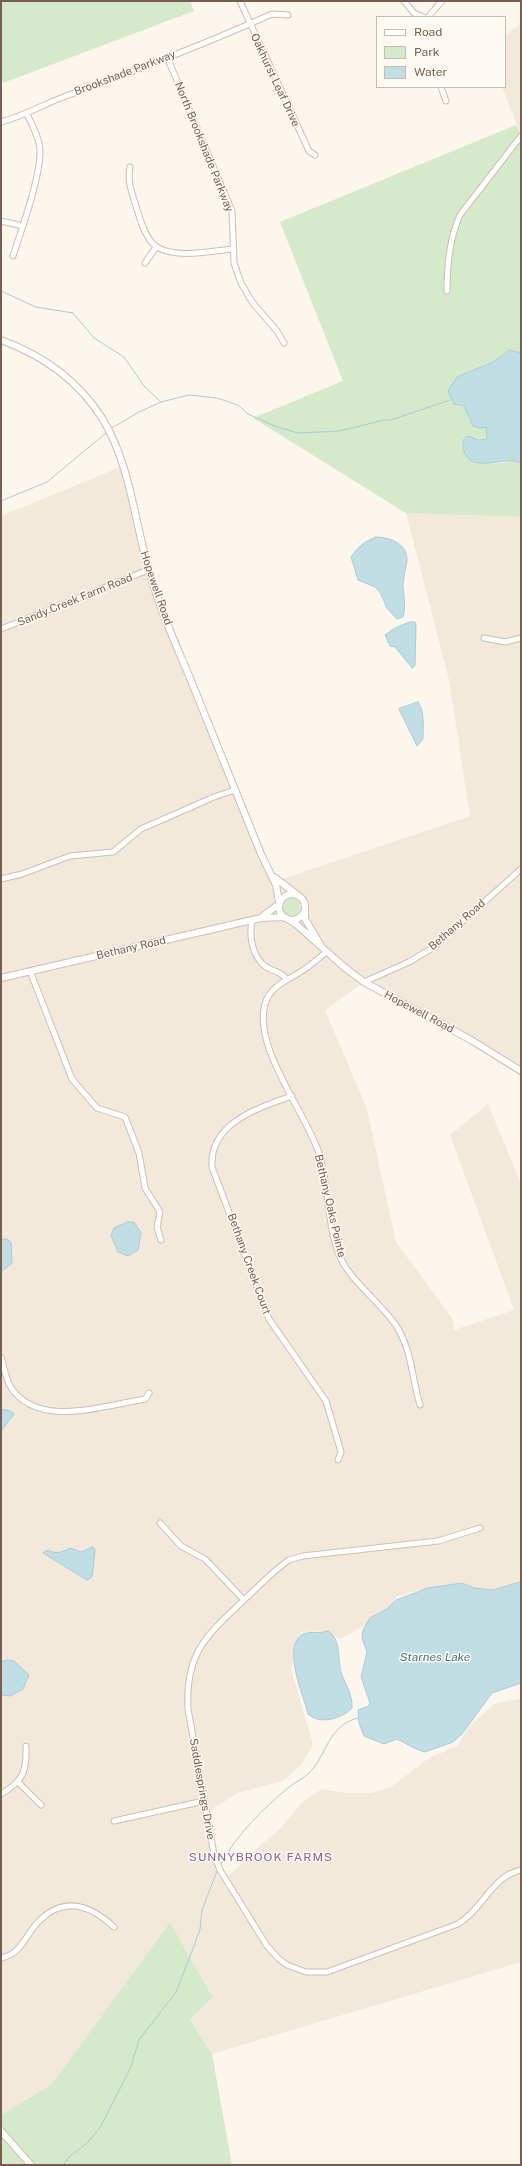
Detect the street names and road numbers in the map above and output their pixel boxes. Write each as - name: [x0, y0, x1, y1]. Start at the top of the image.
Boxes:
- street label: Oakhurst Leaf Drive: [248, 31, 302, 129]
- street label: Brookshade Parkway: [73, 48, 177, 98]
- street label: North Brookshade Parkway: [172, 80, 236, 214]
- street label: Hopewell Road: [137, 549, 175, 627]
- street label: Sandy Creek Farm Road: [15, 571, 135, 629]
- street label: Bethany Road: [426, 897, 488, 953]
- street label: Bethany Road: [95, 934, 167, 962]
- street label: Hopewell Road: [382, 988, 456, 1036]
- street label: Bethany Oaks Pointe: [312, 1153, 348, 1259]
- street label: Bethany Creek Court: [225, 1212, 273, 1316]
- street label: Saddlesprings Drive: [187, 1737, 217, 1841]

